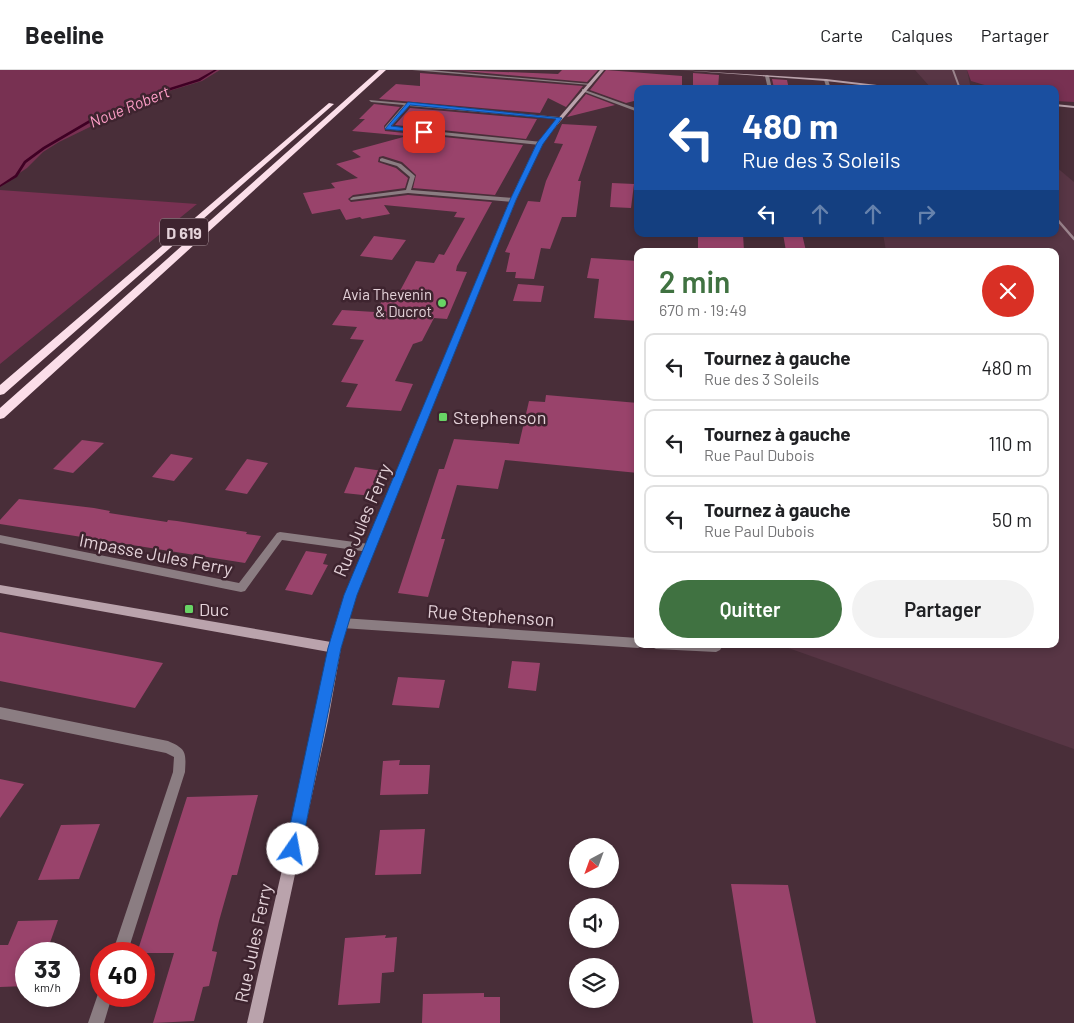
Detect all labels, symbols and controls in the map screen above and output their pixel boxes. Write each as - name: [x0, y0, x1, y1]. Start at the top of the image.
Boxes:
- text: Beeline: [25, 20, 104, 49]
- text: Carte: [820, 24, 863, 46]
- text: Calques: [891, 24, 953, 46]
- text: Partager: [981, 24, 1049, 46]
- water label: Noue Robert: [86, 81, 172, 131]
- text: 480 m: [742, 104, 838, 146]
- icon: left: [659, 105, 724, 170]
- pin: [403, 111, 445, 153]
- icon: arrive: [410, 118, 438, 146]
- text: Rue des 3 Soleils: [742, 146, 901, 172]
- icon: left: [753, 200, 781, 228]
- icon: ahead: [806, 200, 834, 228]
- icon: ahead: [859, 200, 887, 228]
- icon: right: [912, 200, 940, 228]
- road number: D 619: [160, 218, 208, 246]
- text: 2 min: [659, 263, 730, 299]
- button: close: [982, 265, 1034, 317]
- place label: Avia Thevenin & Ducrot: [343, 285, 432, 320]
- marker: Avia Thevenin & Ducrot: [436, 297, 448, 309]
- text: 670 m · 19:49: [659, 300, 747, 319]
- text: Tournez à gauche: [704, 346, 851, 369]
- icon: left: [661, 353, 689, 381]
- text: 480 m: [981, 356, 1032, 379]
- text: Rue des 3 Soleils: [704, 369, 819, 388]
- place label: Stephenson: [453, 406, 546, 428]
- marker: Stephenson: [437, 411, 449, 423]
- text: Tournez à gauche: [704, 422, 851, 445]
- icon: left: [661, 429, 689, 457]
- text: 110 m: [988, 432, 1032, 455]
- text: Rue Paul Dubois: [704, 445, 815, 464]
- street label: Rue Jules Ferry: [328, 460, 396, 580]
- text: Tournez à gauche: [704, 498, 851, 521]
- icon: left: [661, 505, 689, 533]
- text: 50 m: [992, 508, 1032, 531]
- text: Rue Paul Dubois: [704, 521, 815, 540]
- street label: Impasse Jules Ferry: [77, 528, 235, 580]
- button: Quitter: [659, 580, 842, 638]
- button: Partager: [852, 580, 1034, 638]
- place label: Duc: [199, 598, 229, 620]
- street label: Rue Stephenson: [427, 600, 555, 630]
- marker: Duc: [183, 603, 195, 615]
- position arrow: [266, 822, 318, 874]
- north arrow: [569, 838, 619, 888]
- map controls: [569, 838, 619, 1008]
- street label: Rue Jules Ferry: [230, 882, 276, 1004]
- button: sound: [569, 898, 619, 948]
- speed limit sign: 40: [90, 942, 155, 1007]
- text: 33: [34, 953, 61, 983]
- button: layers: [569, 958, 619, 1008]
- text: km/h: [34, 980, 61, 994]

